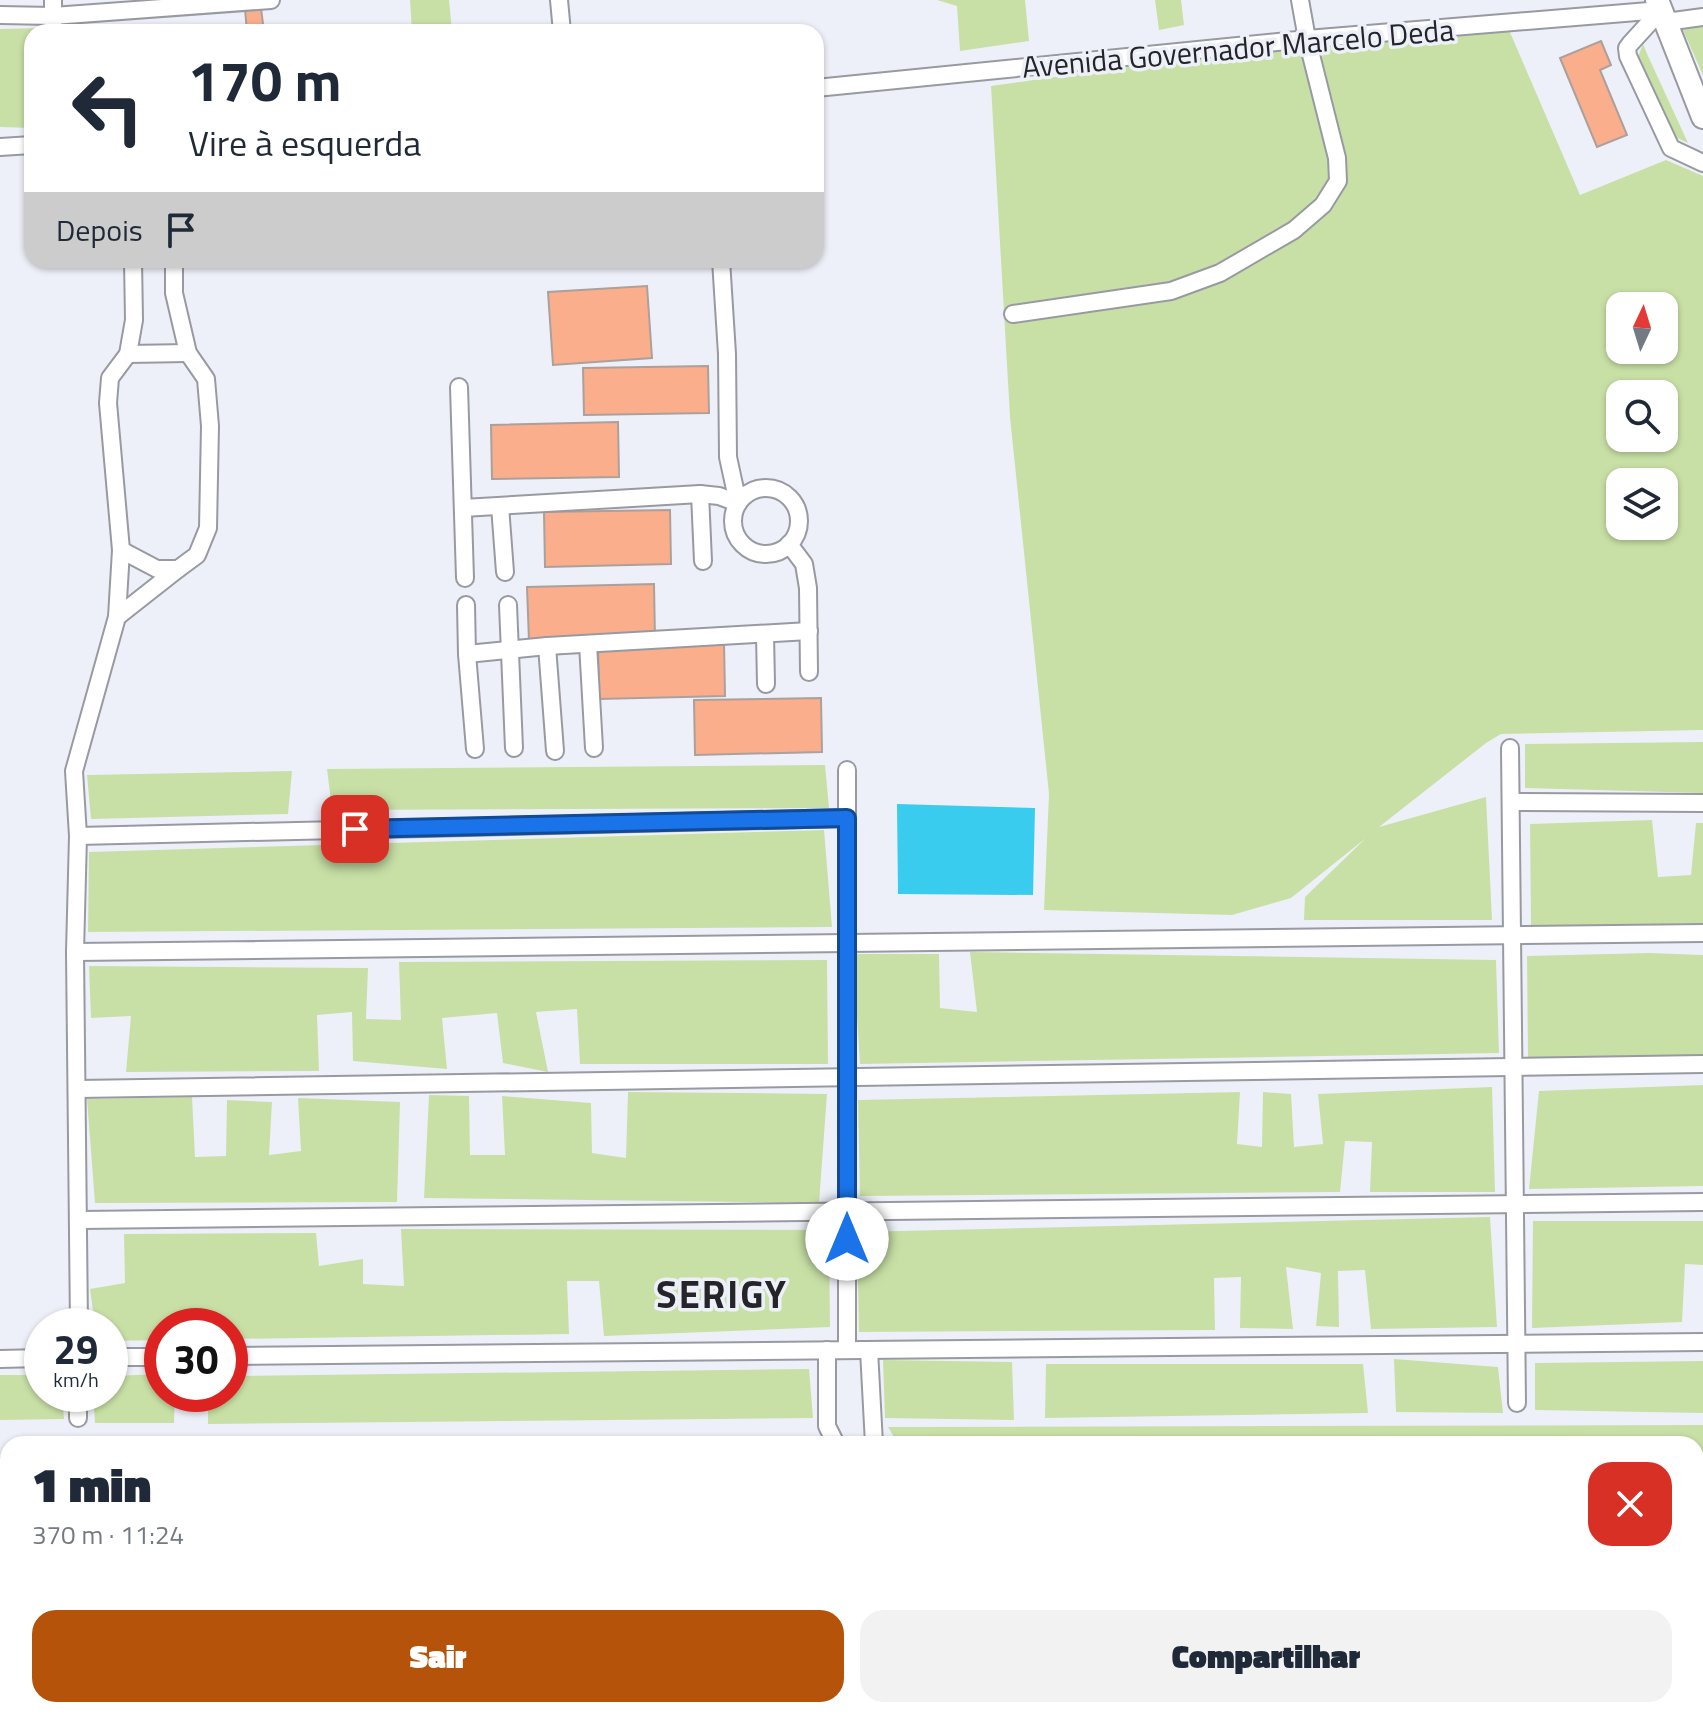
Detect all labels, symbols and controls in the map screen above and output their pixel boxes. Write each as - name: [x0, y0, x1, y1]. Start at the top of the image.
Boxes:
- street label: Avenida Governador Marcelo Deda: [1020, 6, 1456, 90]
- text: 170 m: [188, 38, 341, 123]
- icon: left: [56, 56, 160, 160]
- text: Vire à esquerda: [188, 115, 421, 170]
- text: Depois: [56, 207, 143, 253]
- icon: arrive: [159, 208, 203, 252]
- north arrow: [1606, 292, 1678, 364]
- map controls: [1606, 292, 1678, 540]
- button: search: [1606, 380, 1678, 452]
- button: layers: [1606, 468, 1678, 540]
- pin: [321, 795, 389, 863]
- icon: arrive: [333, 807, 377, 851]
- position arrow: [805, 1197, 889, 1281]
- district label: SERIGY: [656, 1265, 788, 1323]
- speed limit sign: 30: [144, 1308, 248, 1412]
- text: 29: [54, 1319, 98, 1380]
- text: km/h: [53, 1364, 99, 1395]
- text: 1 min: [32, 1448, 151, 1521]
- button: close: [1588, 1462, 1672, 1546]
- text: 370 m · 11:24: [32, 1515, 184, 1554]
- button: Sair: [32, 1610, 844, 1702]
- button: Compartilhar: [860, 1610, 1672, 1702]

